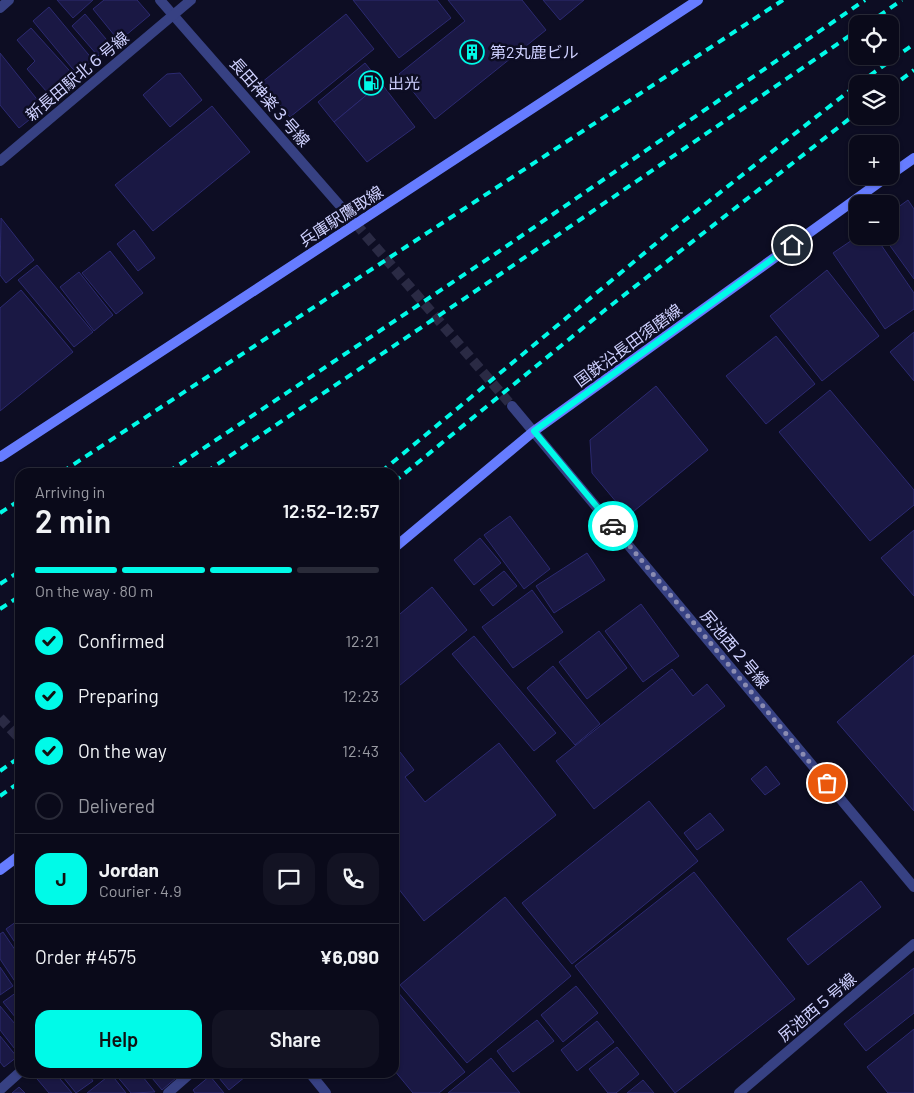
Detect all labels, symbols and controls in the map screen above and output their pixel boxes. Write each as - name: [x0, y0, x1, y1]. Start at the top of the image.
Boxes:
- map controls: [849, 15, 899, 245]
- button: locate: [849, 15, 899, 65]
- street label: 新長田駅北６号線: [22, 27, 132, 124]
- building icon: 第2丸鹿ビル: [459, 39, 485, 65]
- place label: 第2丸鹿ビル: [490, 42, 579, 61]
- street label: 長田神楽３号線: [226, 53, 314, 150]
- fuel station icon: 出光: [358, 70, 384, 96]
- place label: 出光: [388, 73, 420, 92]
- button: layers: [849, 75, 899, 125]
- button: +: [849, 135, 899, 185]
- street label: 兵庫駅鷹取線: [295, 181, 386, 250]
- button: −: [849, 195, 899, 245]
- pin: [771, 224, 813, 266]
- icon: home: [778, 231, 806, 259]
- street label: 国鉄沿長田須磨線: [570, 299, 685, 390]
- text: Arriving in: [35, 482, 105, 501]
- text: 12:52–12:57: [282, 499, 379, 522]
- text: 2 min: [35, 501, 111, 539]
- courier: [588, 501, 638, 551]
- icon: car: [599, 512, 627, 540]
- text: On the way · 80 m: [35, 581, 153, 600]
- street label: 尻池西２号線: [697, 606, 774, 692]
- icon: check: [35, 627, 63, 655]
- text: Confirmed: [78, 629, 165, 652]
- text: 12:21: [345, 631, 379, 650]
- icon: check: [35, 682, 63, 710]
- text: Preparing: [78, 684, 159, 707]
- text: 12:23: [343, 686, 379, 705]
- icon: check: [35, 737, 63, 765]
- text: On the way: [78, 739, 167, 762]
- text: 12:43: [342, 741, 379, 760]
- pin: [806, 762, 848, 804]
- icon: bag: [813, 769, 841, 797]
- text: Delivered: [78, 794, 155, 817]
- button: chat: [263, 853, 315, 905]
- button: phone: [327, 853, 379, 905]
- text: Jordan: [99, 858, 159, 881]
- text: J: [55, 867, 67, 890]
- text: Courier · 4.9: [99, 881, 182, 900]
- text: Order #4575: [35, 945, 136, 968]
- text: ¥6,090: [319, 945, 379, 968]
- street label: 尻池西５号線: [774, 968, 860, 1045]
- button: Help: [35, 1010, 202, 1068]
- button: Share: [212, 1010, 379, 1068]

